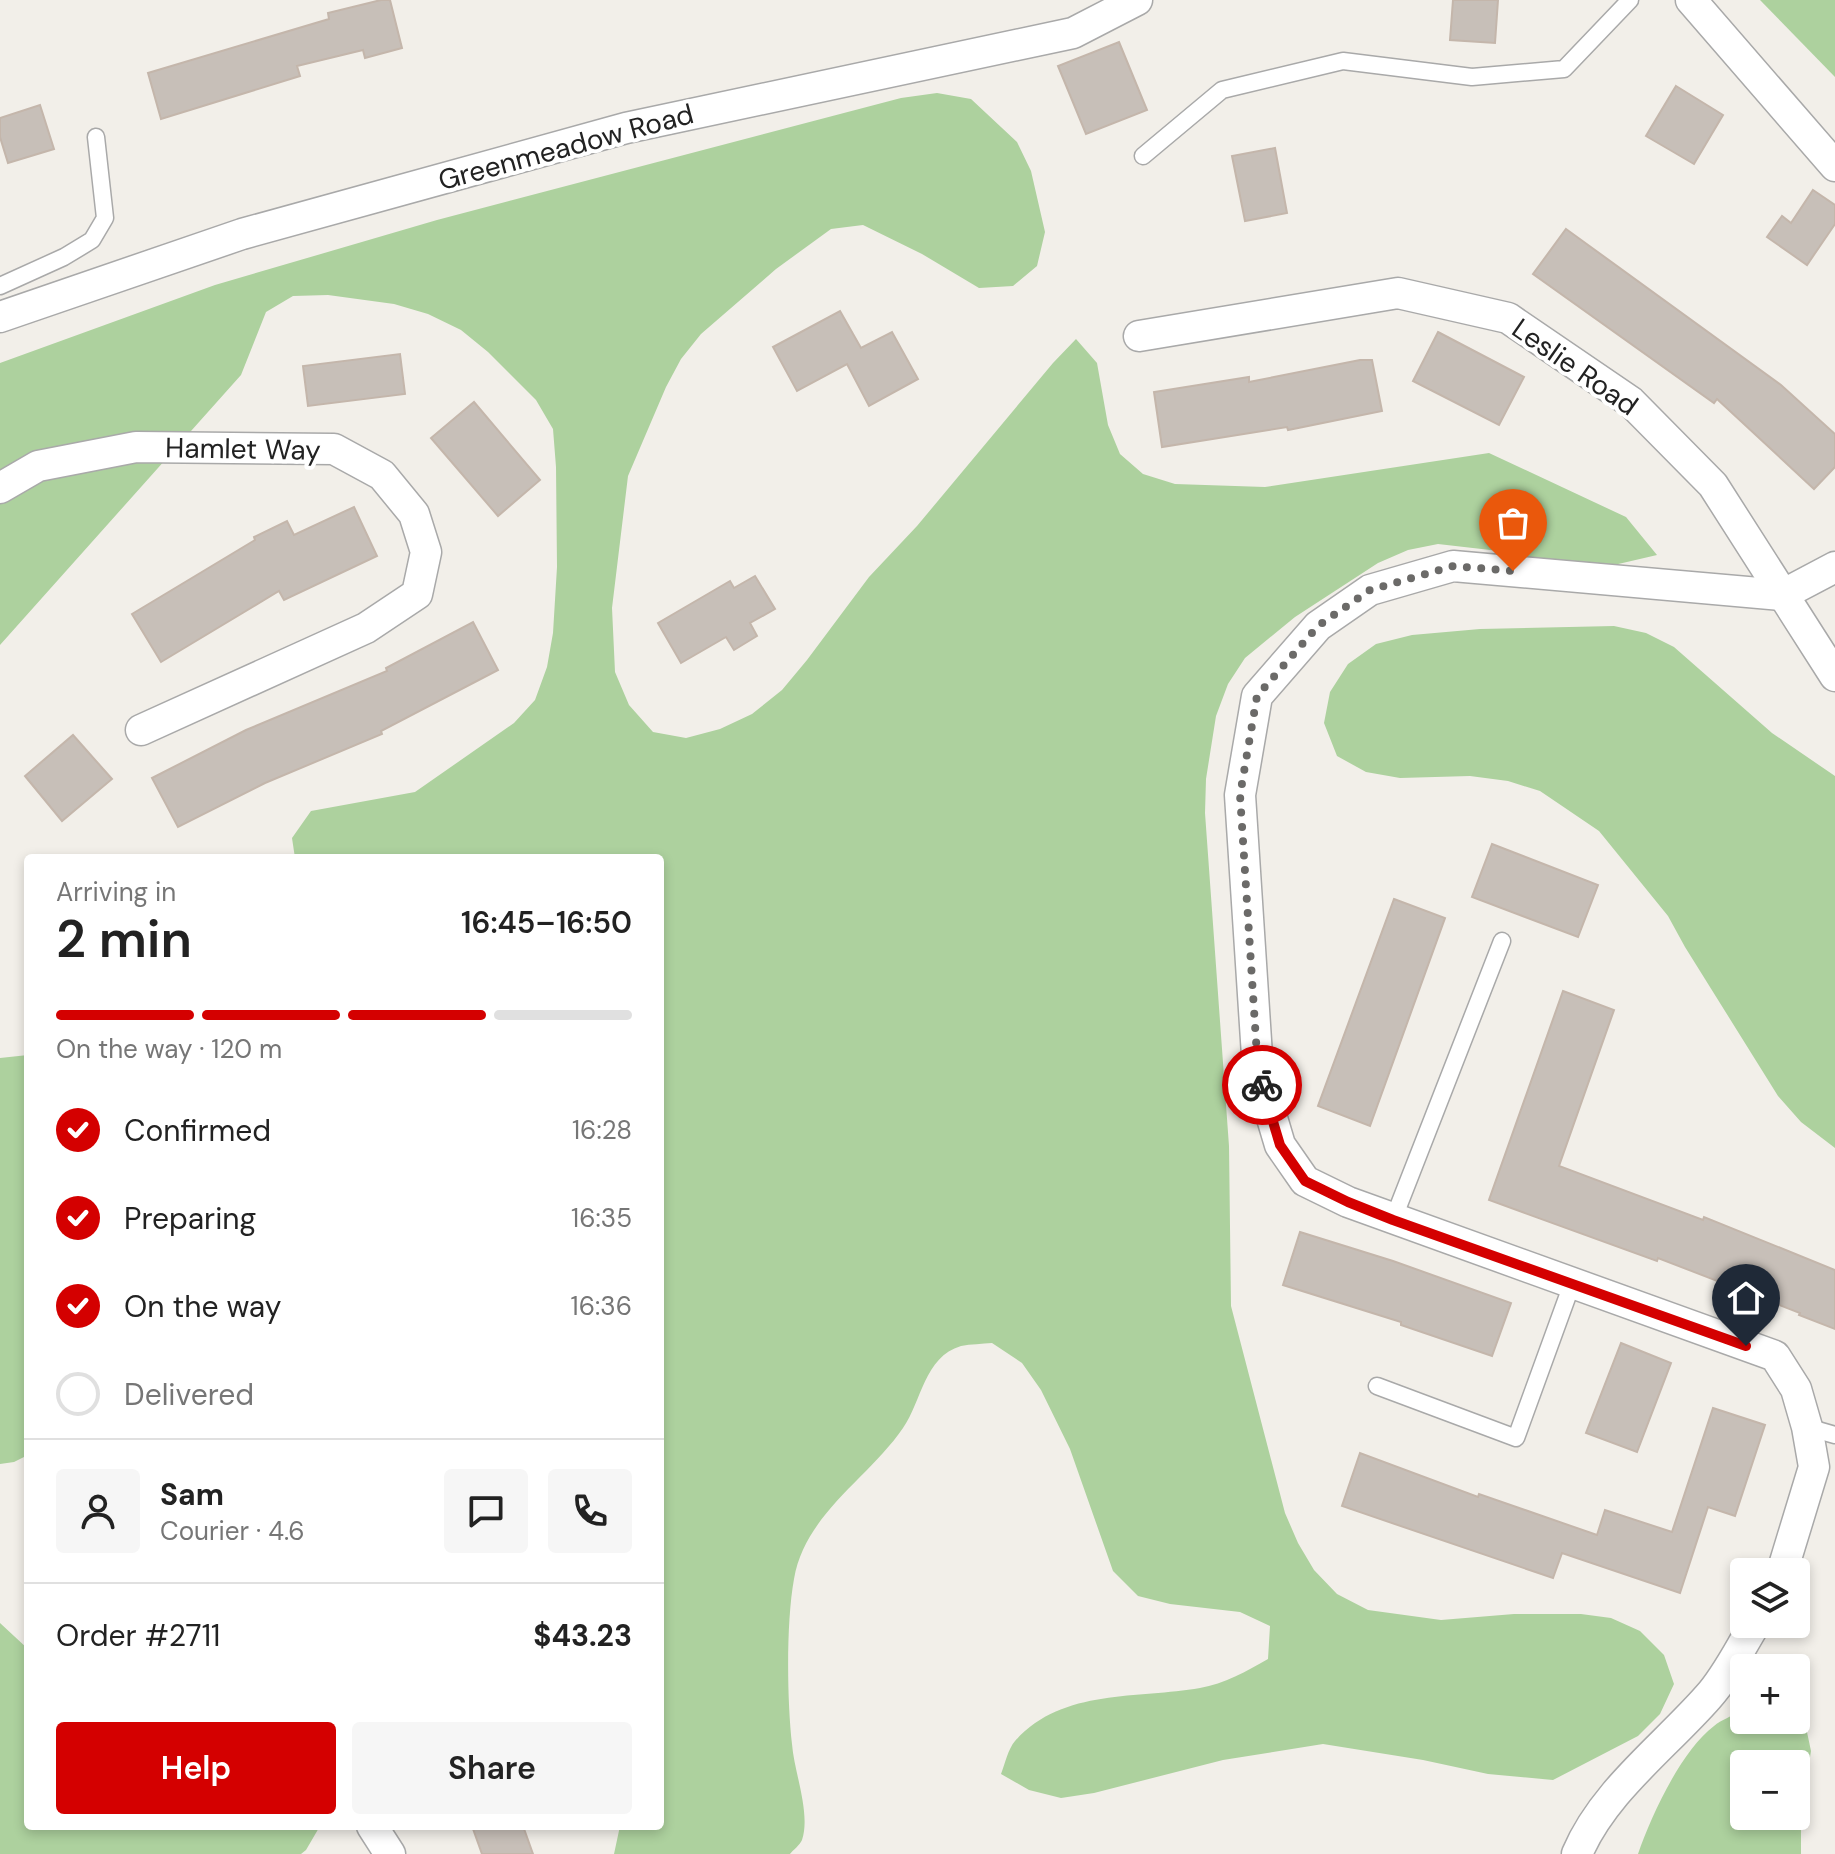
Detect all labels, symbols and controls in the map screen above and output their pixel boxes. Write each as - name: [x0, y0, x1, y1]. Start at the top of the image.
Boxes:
- street label: Greenmeadow Road: [434, 95, 698, 199]
- street label: Leslie Road: [1505, 310, 1645, 424]
- street label: Hamlet Way: [165, 429, 321, 469]
- pin: [1479, 489, 1547, 571]
- icon: bag: [1491, 501, 1535, 545]
- text: Arriving in: [56, 875, 176, 909]
- text: 16:45–16:50: [461, 903, 632, 942]
- text: 2 min: [56, 905, 192, 973]
- text: On the way · 120 m: [56, 1032, 282, 1066]
- courier: [1222, 1045, 1302, 1125]
- icon: bike: [1240, 1063, 1284, 1107]
- icon: check: [56, 1108, 100, 1152]
- text: Confirmed: [124, 1111, 271, 1150]
- text: 16:28: [572, 1113, 632, 1147]
- icon: check: [56, 1196, 100, 1240]
- text: Preparing: [124, 1199, 256, 1238]
- text: 16:35: [571, 1201, 632, 1235]
- pin: [1712, 1264, 1780, 1346]
- icon: home: [1724, 1276, 1768, 1320]
- icon: check: [56, 1284, 100, 1328]
- text: On the way: [124, 1287, 281, 1326]
- text: 16:36: [571, 1289, 632, 1323]
- text: Delivered: [124, 1375, 254, 1414]
- button: person: [56, 1469, 140, 1553]
- button: chat: [444, 1469, 528, 1553]
- button: phone: [548, 1469, 632, 1553]
- text: Sam: [160, 1475, 224, 1514]
- text: Courier · 4.6: [160, 1514, 305, 1548]
- map controls: [1730, 1558, 1810, 1830]
- button: layers: [1730, 1558, 1810, 1638]
- text: Order #2711: [56, 1616, 220, 1655]
- text: $43.23: [533, 1616, 632, 1655]
- button: +: [1730, 1654, 1810, 1734]
- button: Help: [56, 1722, 336, 1814]
- button: Share: [352, 1722, 632, 1814]
- button: −: [1730, 1750, 1810, 1830]

